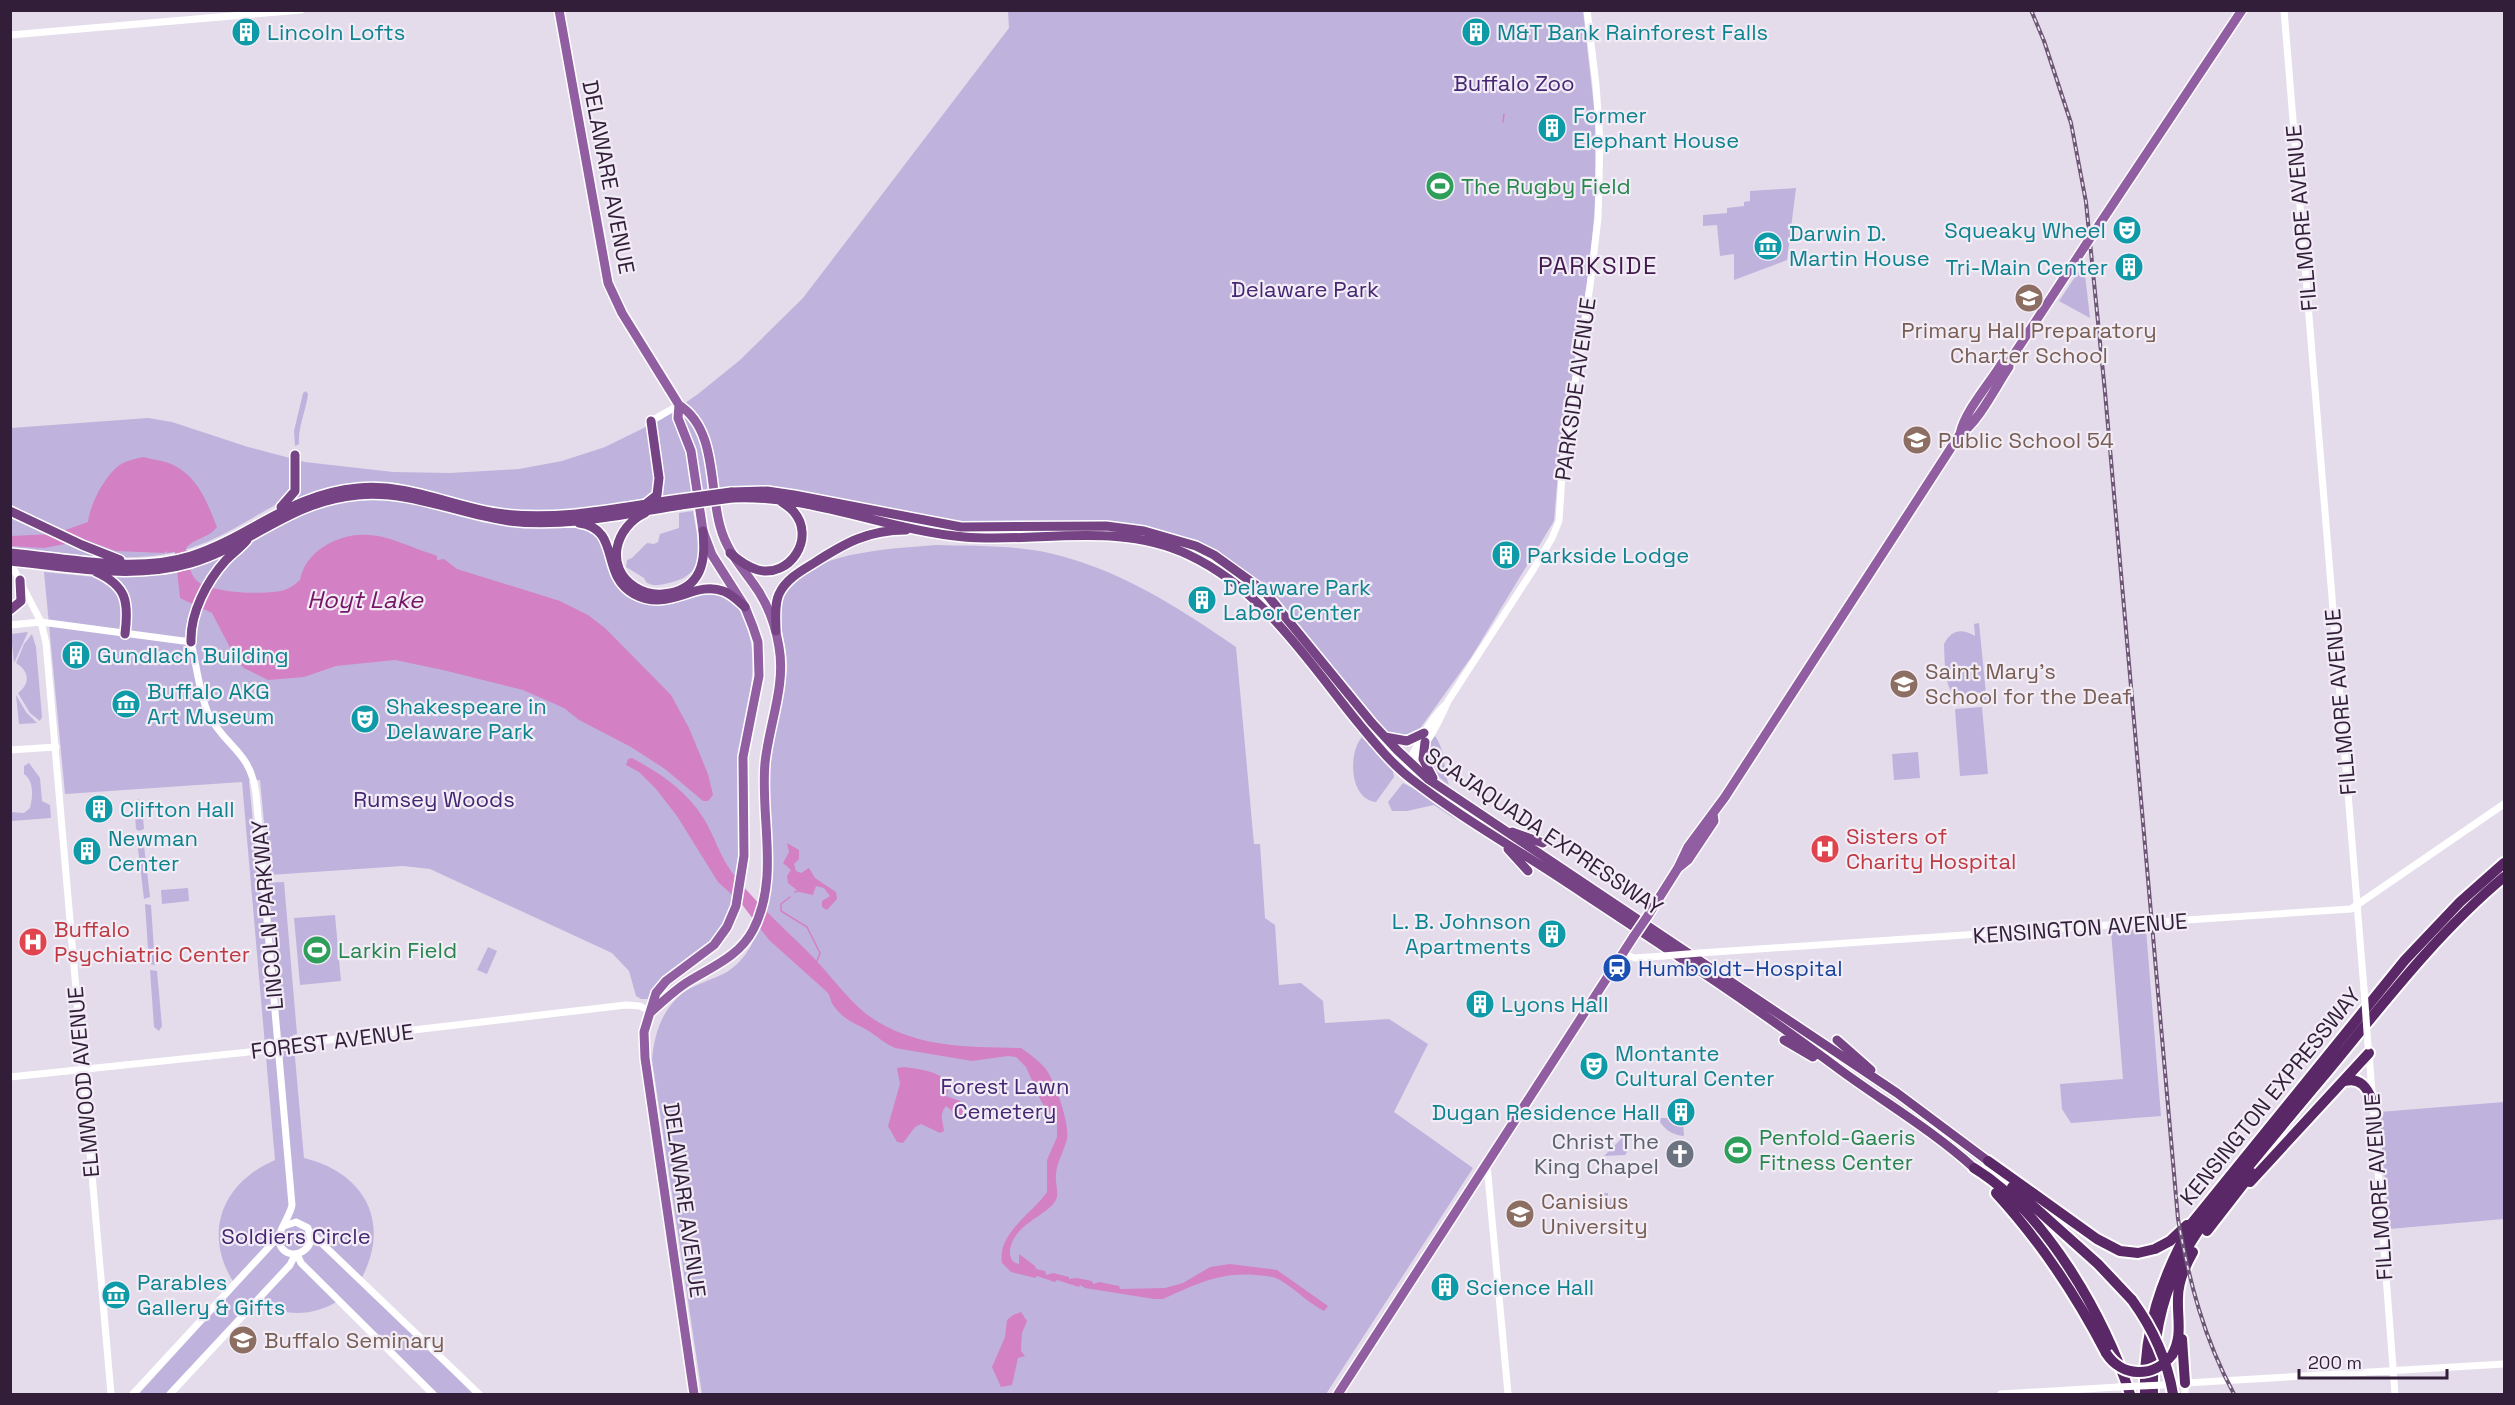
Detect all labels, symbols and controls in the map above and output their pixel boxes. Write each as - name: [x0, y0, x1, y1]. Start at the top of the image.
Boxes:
- building icon: Lincoln Lofts: [230, 16, 262, 48]
- building icon: M&T Bank Rainforest Falls: [1460, 16, 1492, 48]
- place label: Lincoln Lofts: [267, 18, 405, 46]
- place label: M&T Bank Rainforest Falls: [1497, 18, 1768, 46]
- park label: Buffalo Zoo: [1453, 69, 1575, 97]
- street label: DELAWARE AVENUE: [576, 78, 642, 276]
- place label: Former Elephant House: [1573, 101, 1739, 154]
- building icon: Former Elephant House: [1536, 112, 1568, 144]
- street label: FILLMORE AVENUE: [2279, 124, 2323, 312]
- sports icon: The Rugby Field: [1424, 170, 1456, 202]
- place label: The Rugby Field: [1461, 172, 1631, 200]
- theatre icon: Squeaky Wheel: [2111, 214, 2143, 246]
- place label: Squeaky Wheel: [1944, 216, 2106, 244]
- place label: Darwin D. Martin House: [1789, 219, 1930, 272]
- museum icon: Darwin D. Martin House: [1752, 230, 1784, 262]
- district label: PARKSIDE: [1538, 250, 1658, 281]
- building icon: Tri-Main Center: [2113, 251, 2145, 283]
- place label: Tri-Main Center: [1945, 253, 2108, 281]
- park label: Delaware Park: [1231, 275, 1379, 303]
- school or university icon: Primary Hall Preparatory Charter School: [2013, 282, 2045, 314]
- street label: PARKSIDE AVENUE: [1548, 296, 1602, 482]
- place label: Primary Hall Preparatory Charter School: [1901, 316, 2157, 369]
- school or university icon: Public School 54: [1901, 424, 1933, 456]
- place label: Public School 54: [1938, 426, 2114, 454]
- building icon: Parkside Lodge: [1490, 539, 1522, 571]
- place label: Parkside Lodge: [1527, 541, 1689, 569]
- place label: Delaware Park Labor Center: [1223, 573, 1371, 626]
- water label: Hoyt Lake: [307, 584, 424, 615]
- building icon: Delaware Park Labor Center: [1186, 584, 1218, 616]
- street label: FILLMORE AVENUE: [2318, 608, 2362, 796]
- building icon: Gundlach Building: [60, 639, 92, 671]
- place label: Gundlach Building: [97, 641, 289, 669]
- place label: Saint Mary's School for the Deaf: [1925, 657, 2132, 710]
- school or university icon: Saint Mary's School for the Deaf: [1888, 668, 1920, 700]
- place label: Buffalo AKG Art Museum: [147, 677, 274, 730]
- museum icon: Buffalo AKG Art Museum: [110, 688, 142, 720]
- place label: Shakespeare in Delaware Park: [386, 692, 547, 745]
- theatre icon: Shakespeare in Delaware Park: [349, 703, 381, 735]
- street label: SCAJAQUADA EXPRESSWAY: [1420, 741, 1669, 922]
- park label: Rumsey Woods: [353, 785, 515, 813]
- building icon: Clifton Hall: [83, 793, 115, 825]
- place label: Clifton Hall: [120, 795, 235, 823]
- street label: LINCOLN PARKWAY: [245, 818, 289, 1011]
- place label: Sisters of Charity Hospital: [1846, 822, 2016, 875]
- place label: Newman Center: [108, 824, 198, 877]
- hospital icon: Sisters of Charity Hospital: [1809, 833, 1841, 865]
- building icon: Newman Center: [71, 835, 103, 867]
- place label: L. B. Johnson Apartments: [1392, 907, 1531, 960]
- street label: KENSINGTON AVENUE: [1972, 907, 2188, 949]
- place label: Buffalo Psychiatric Center: [54, 915, 250, 968]
- building icon: L. B. Johnson Apartments: [1536, 918, 1568, 950]
- hospital icon: Buffalo Psychiatric Center: [17, 926, 49, 958]
- sports icon: Larkin Field: [301, 934, 333, 966]
- place label: Larkin Field: [338, 936, 457, 964]
- station icon: Humboldt–Hospital: [1601, 952, 1633, 984]
- place label: Humboldt–Hospital: [1638, 954, 1843, 982]
- street label: KENSINGTON EXPRESSWAY: [2173, 981, 2367, 1211]
- street label: ELMWOOD AVENUE: [61, 985, 105, 1179]
- building icon: Lyons Hall: [1464, 988, 1496, 1020]
- place label: Lyons Hall: [1501, 990, 1609, 1018]
- street label: FOREST AVENUE: [249, 1017, 415, 1065]
- place label: Montante Cultural Center: [1615, 1039, 1775, 1092]
- theatre icon: Montante Cultural Center: [1578, 1050, 1610, 1082]
- park label: Forest Lawn Cemetery: [941, 1072, 1069, 1125]
- street label: FILLMORE AVENUE: [2358, 1093, 2398, 1281]
- building icon: Dugan Residence Hall: [1665, 1096, 1697, 1128]
- place label: Dugan Residence Hall: [1432, 1098, 1660, 1126]
- street label: DELAWARE AVENUE: [657, 1101, 713, 1299]
- place label: Penfold-Gaeris Fitness Center: [1759, 1123, 1916, 1176]
- place label: Christ The King Chapel: [1534, 1127, 1659, 1180]
- sports icon: Penfold-Gaeris Fitness Center: [1722, 1134, 1754, 1166]
- church icon: Christ The King Chapel: [1664, 1138, 1696, 1170]
- place label: Canisius University: [1541, 1187, 1648, 1240]
- school or university icon: Canisius University: [1504, 1198, 1536, 1230]
- park label: Soldiers Circle: [221, 1222, 371, 1250]
- place label: Parables Gallery & Gifts: [137, 1268, 285, 1321]
- building icon: Science Hall: [1429, 1271, 1461, 1303]
- place label: Science Hall: [1466, 1273, 1594, 1301]
- museum icon: Parables Gallery & Gifts: [100, 1279, 132, 1311]
- school or university icon: Buffalo Seminary: [227, 1324, 259, 1356]
- place label: Buffalo Seminary: [264, 1326, 445, 1354]
- scale bar: [2299, 1342, 2448, 1380]
- text: 200 m: [2308, 1351, 2362, 1374]

